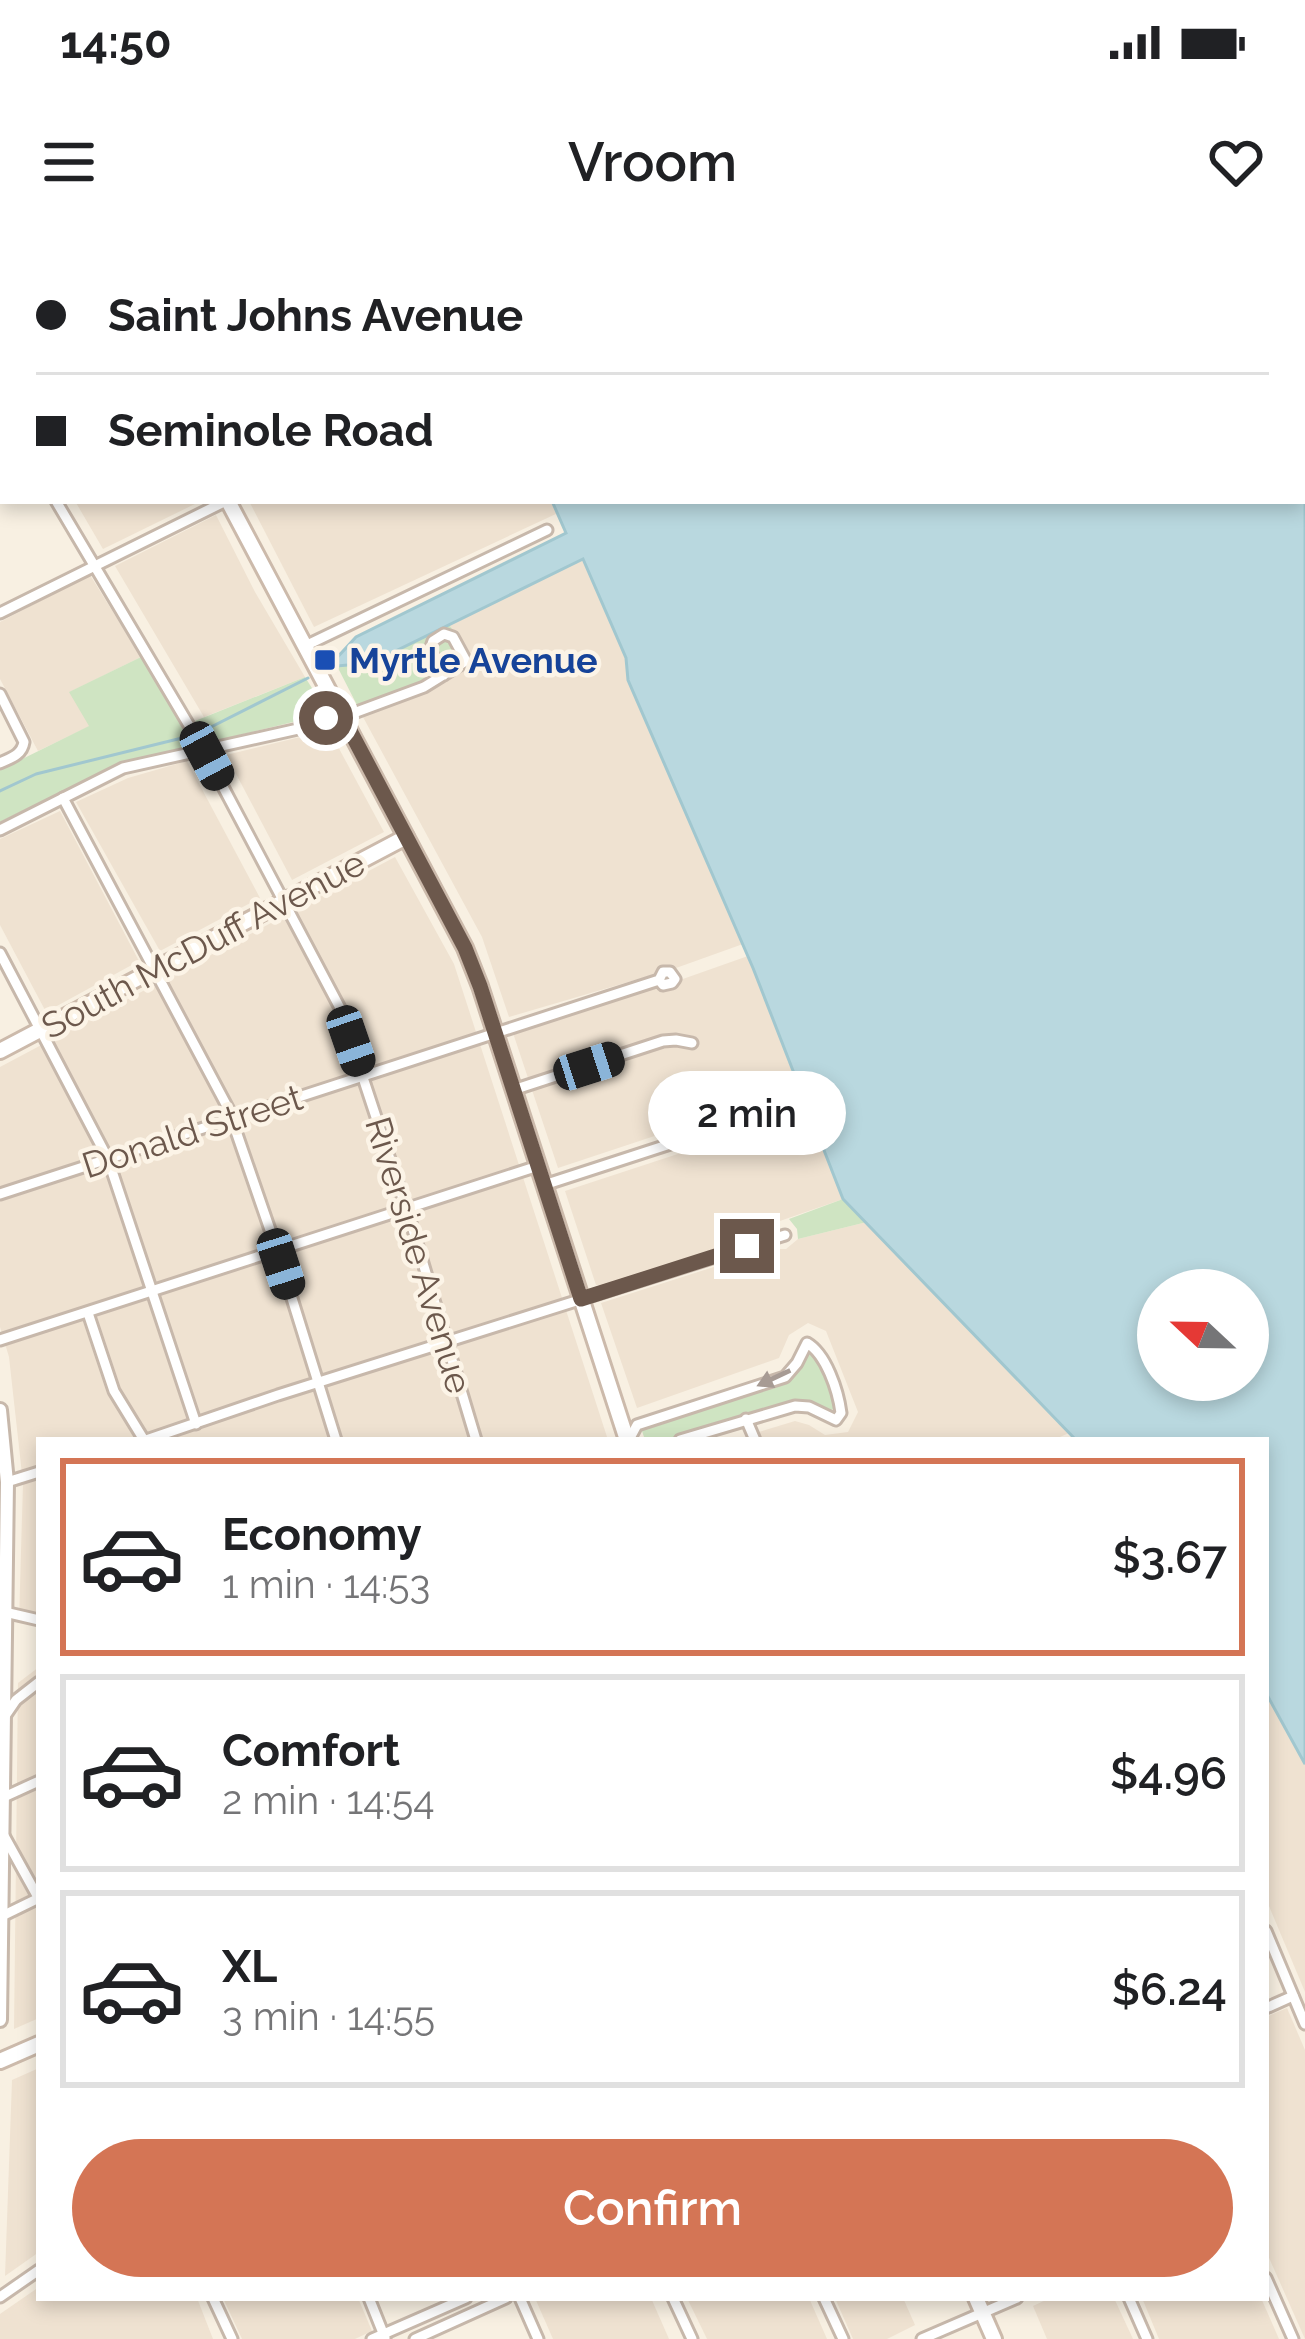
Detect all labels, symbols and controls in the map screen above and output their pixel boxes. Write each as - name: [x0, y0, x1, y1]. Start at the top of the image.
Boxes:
- text: 14:50: [60, 16, 172, 69]
- icon: menu: [36, 129, 102, 195]
- icon: heart: [1203, 129, 1269, 195]
- text: Vroom: [568, 130, 737, 194]
- text: Saint Johns Avenue: [108, 289, 523, 342]
- text: Seminole Road: [108, 404, 434, 457]
- place label: Myrtle Avenue: [349, 639, 598, 681]
- marker: Myrtle Avenue: [312, 647, 338, 673]
- route start: [299, 691, 353, 745]
- car: [174, 716, 240, 796]
- street label: South McDuff Avenue: [34, 841, 372, 1047]
- car: [322, 1001, 380, 1081]
- car: [549, 1038, 629, 1094]
- callout: 2 min: [648, 1072, 846, 1156]
- street label: Donald Street: [77, 1076, 307, 1186]
- text: 2 min: [697, 1090, 797, 1136]
- street label: Riverside Avenue: [357, 1112, 481, 1398]
- route end: [720, 1219, 774, 1273]
- car: [253, 1224, 309, 1304]
- north arrow: [1137, 1269, 1269, 1401]
- map controls: [1137, 1269, 1269, 1401]
- one-way arrow: [757, 1368, 792, 1388]
- icon: car: [78, 1503, 186, 1611]
- text: Economy: [222, 1508, 422, 1561]
- text: $3.67: [1113, 1531, 1227, 1584]
- text: 1 min · 14:53: [222, 1561, 430, 1607]
- icon: car: [78, 1719, 186, 1827]
- text: Comfort: [222, 1724, 400, 1777]
- text: $4.96: [1110, 1747, 1227, 1800]
- text: 2 min · 14:54: [222, 1777, 434, 1823]
- icon: car: [78, 1935, 186, 2043]
- text: XL: [222, 1940, 277, 1993]
- text: $6.24: [1112, 1963, 1227, 2016]
- text: 3 min · 14:55: [222, 1993, 435, 2039]
- button: Confirm: [72, 2139, 1233, 2277]

